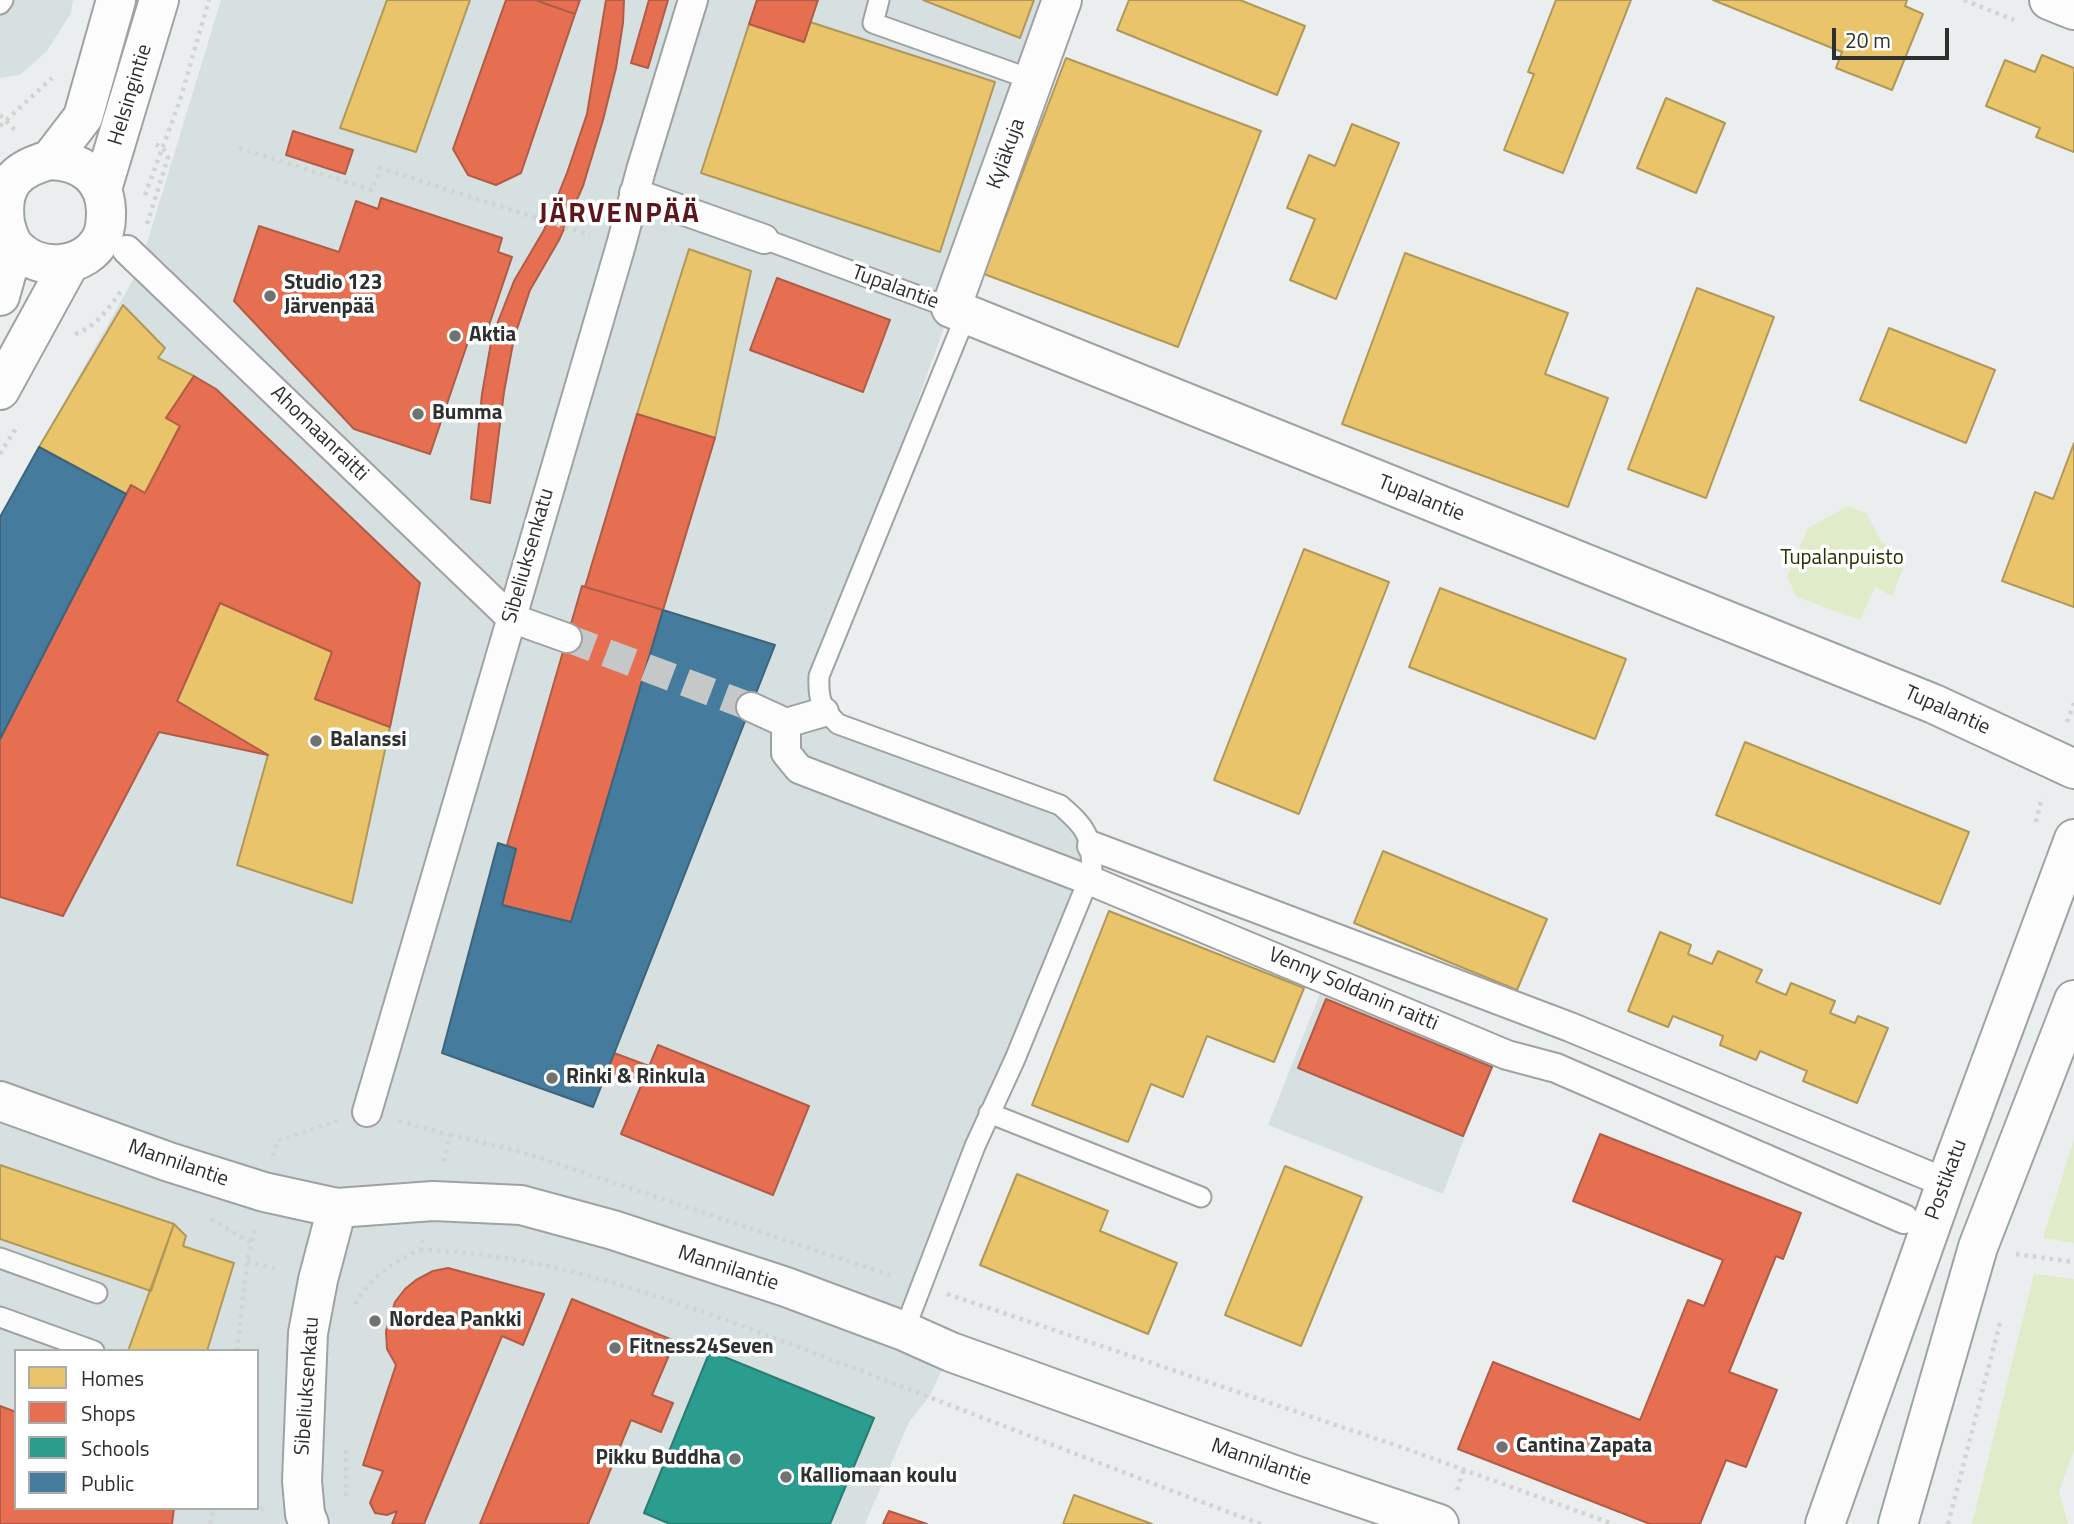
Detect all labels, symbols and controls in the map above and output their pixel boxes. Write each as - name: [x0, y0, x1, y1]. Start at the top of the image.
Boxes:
- scale bar: [1836, 14, 1953, 58]
- text: 20 m: [1845, 24, 1891, 56]
- street label: Helsingintie: [104, 41, 158, 149]
- street label: Kyläkuja: [983, 115, 1031, 193]
- district label: JÄRVENPÄÄ: [540, 198, 700, 232]
- street label: Tupalantie: [848, 261, 942, 315]
- place label: Studio 123 Järvenpää: [284, 271, 383, 321]
- marker: Studio 123 Järvenpää: [262, 288, 278, 304]
- place label: Aktia: [469, 323, 516, 349]
- marker: Aktia: [447, 328, 463, 344]
- street label: Ahomaanraitti: [265, 381, 373, 487]
- place label: Bumma: [432, 401, 502, 427]
- marker: Bumma: [410, 406, 426, 422]
- street label: Tupalantie: [1374, 470, 1468, 528]
- street label: Sibeliuksenkatu: [498, 486, 560, 626]
- park label: Tupalanpuisto: [1780, 546, 1904, 572]
- street label: Tupalantie: [1900, 681, 1994, 741]
- place label: Balanssi: [330, 728, 407, 754]
- marker: Balanssi: [308, 733, 324, 749]
- street label: Venny Soldanin raitti: [1264, 943, 1442, 1037]
- place label: Rinki & Rinkula: [566, 1065, 705, 1091]
- marker: Rinki & Rinkula: [544, 1070, 560, 1086]
- street label: Mannilantie: [125, 1135, 231, 1193]
- street label: Postikatu: [1921, 1136, 1973, 1224]
- street label: Mannilantie: [674, 1241, 782, 1297]
- place label: Nordea Pankki: [389, 1308, 522, 1334]
- marker: Nordea Pankki: [367, 1313, 383, 1329]
- street label: Sibeliuksenkatu: [291, 1316, 325, 1456]
- place label: Fitness24Seven: [629, 1335, 774, 1361]
- marker: Fitness24Seven: [607, 1340, 623, 1356]
- legend: [14, 1349, 259, 1510]
- text: Homes: [81, 1362, 144, 1394]
- text: Shops: [81, 1397, 136, 1429]
- text: Schools: [81, 1432, 150, 1464]
- street label: Mannilantie: [1208, 1434, 1314, 1492]
- place label: Cantina Zapata: [1516, 1434, 1652, 1460]
- marker: Cantina Zapata: [1494, 1439, 1510, 1455]
- place label: Pikku Buddha: [596, 1446, 721, 1472]
- marker: Pikku Buddha: [727, 1451, 743, 1467]
- place label: Kalliomaan koulu: [800, 1464, 957, 1490]
- text: Public: [81, 1467, 134, 1499]
- marker: Kalliomaan koulu: [778, 1469, 794, 1485]

